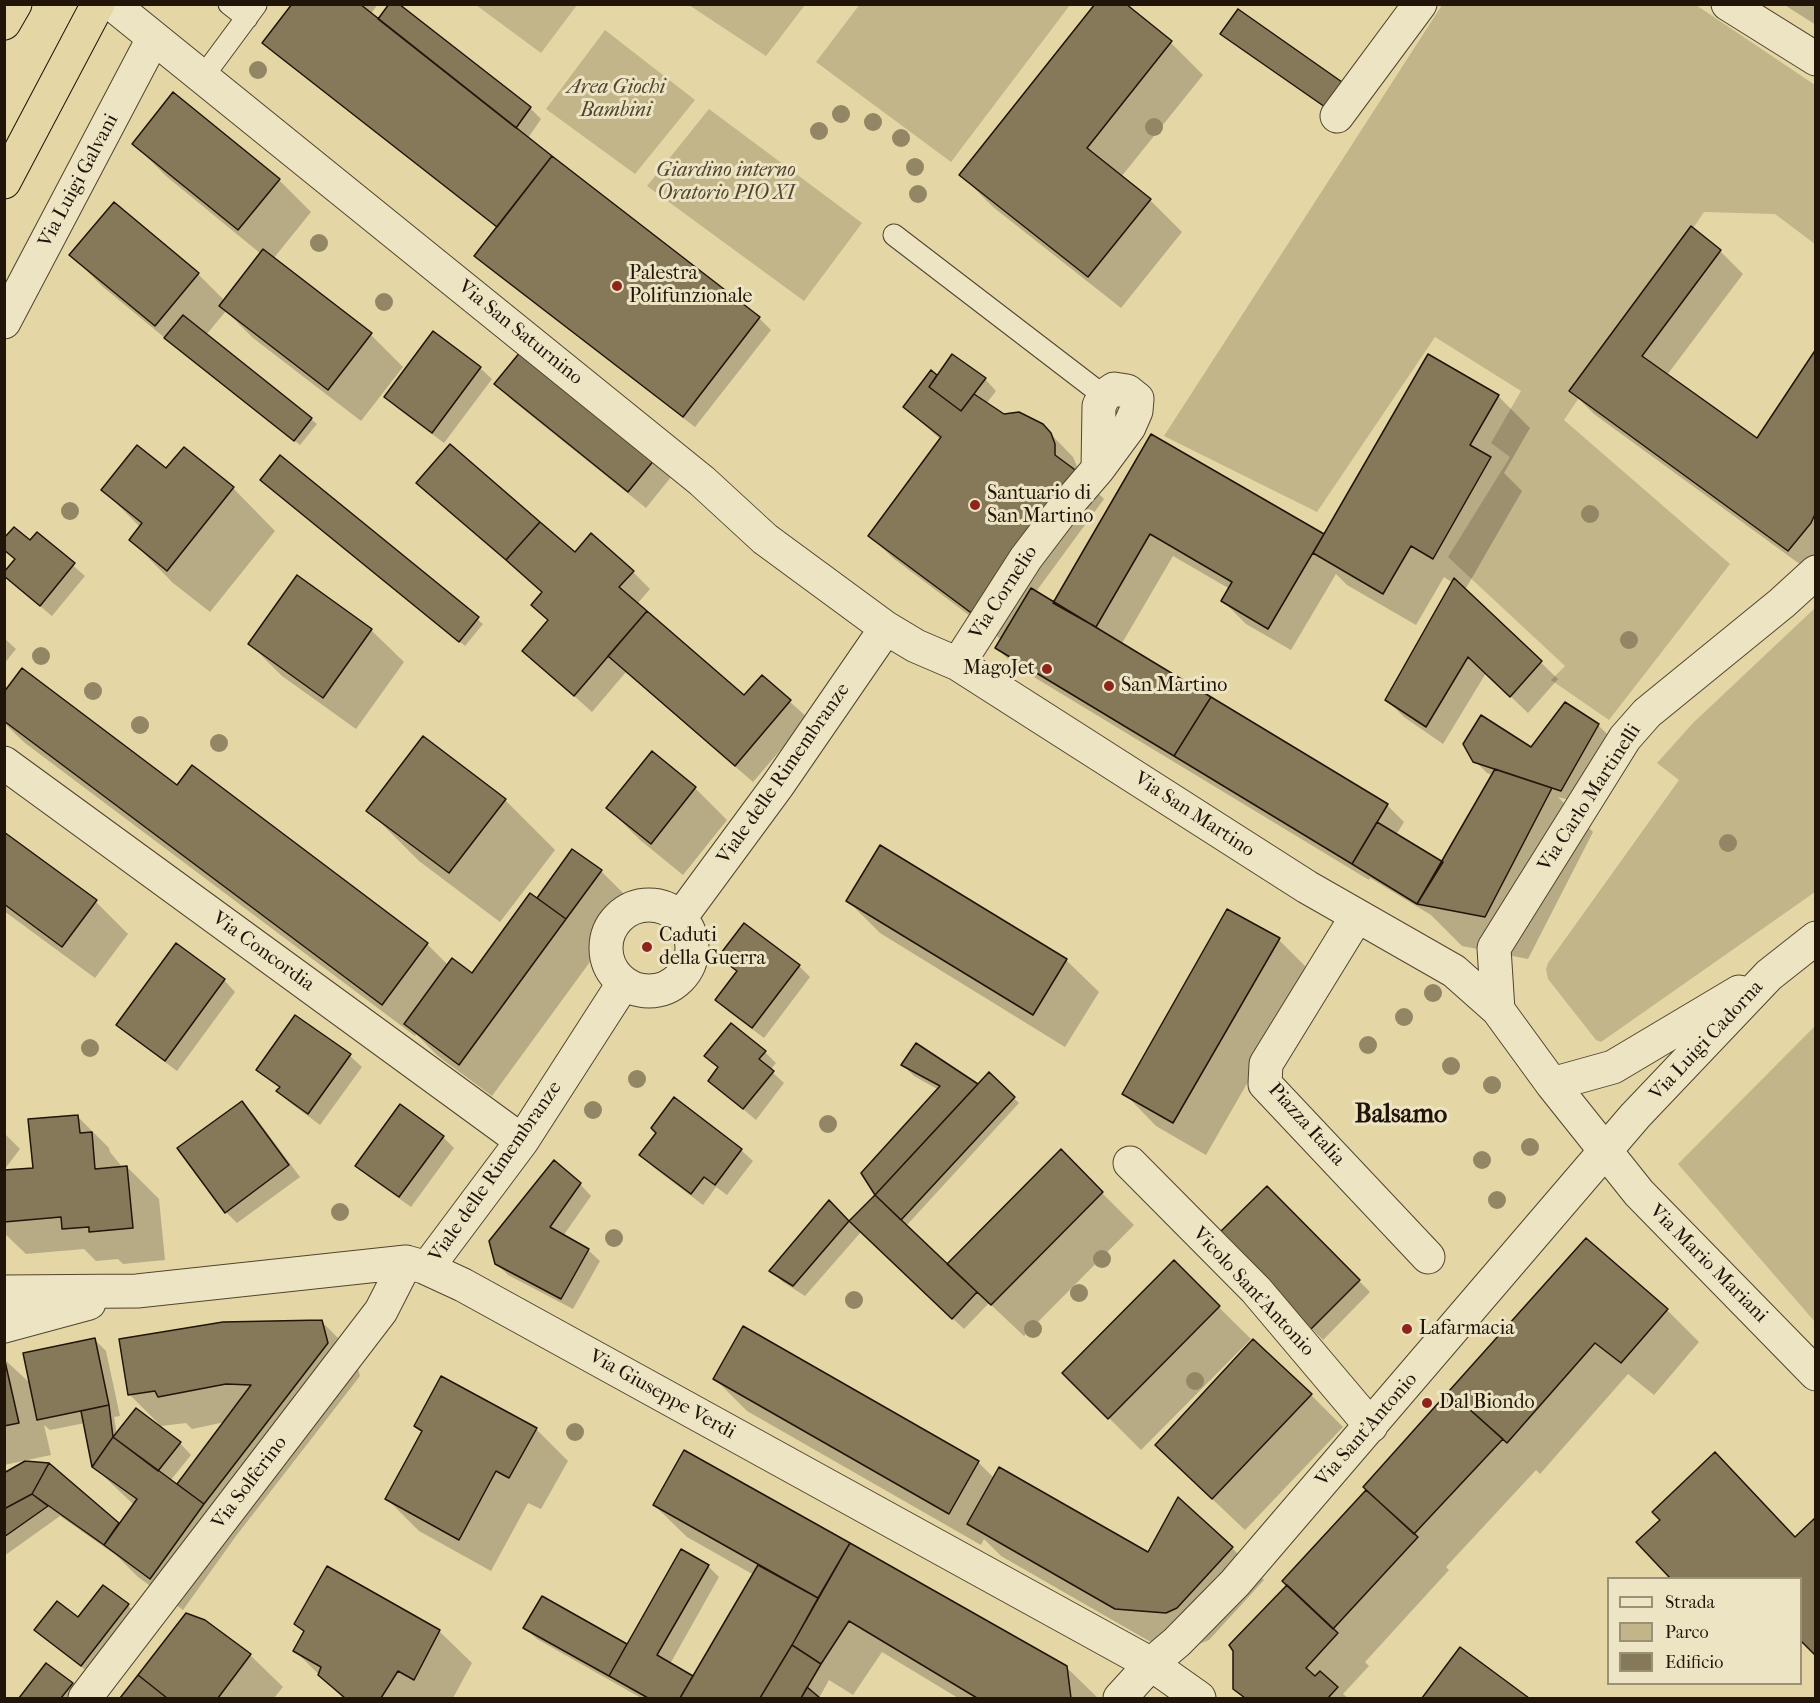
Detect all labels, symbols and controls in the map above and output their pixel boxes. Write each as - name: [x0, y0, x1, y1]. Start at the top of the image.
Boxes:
- park label: Area Giochi Bambini: [567, 76, 665, 123]
- street label: Via Luigi Galvani: [34, 110, 124, 252]
- park label: Giardino interno Oratorio PIO XI: [656, 159, 796, 206]
- place label: Palestra Polifunzionale: [629, 262, 752, 309]
- street label: Via San Saturnino: [453, 275, 587, 391]
- marker: Palestra Polifunzionale: [610, 279, 624, 293]
- place label: Santuario di San Martino: [987, 482, 1093, 529]
- marker: Santuario di San Martino: [968, 498, 982, 512]
- street label: Via Cornelio: [965, 542, 1043, 644]
- place label: MagoJet: [963, 657, 1035, 681]
- marker: MagoJet: [1040, 662, 1054, 676]
- place label: San Martino: [1121, 674, 1227, 698]
- street label: Viale delle Rimembranze: [712, 679, 856, 869]
- marker: San Martino: [1102, 679, 1116, 693]
- street label: Via Carlo Martinelli: [1533, 720, 1647, 876]
- street label: Via San Martino: [1129, 767, 1259, 863]
- street label: Via Concordia: [207, 907, 319, 997]
- place label: Caduti della Guerra: [659, 924, 766, 971]
- marker: Caduti della Guerra: [640, 940, 654, 954]
- street label: Via Luigi Cadorna: [1645, 976, 1769, 1106]
- street label: Viale delle Rimembranze: [424, 1077, 568, 1267]
- street label: Piazza Italia: [1263, 1079, 1349, 1171]
- district label: Balsamo: [1355, 1100, 1447, 1132]
- street label: Via Mario Mariani: [1644, 1200, 1772, 1328]
- street label: Vicolo Sant'Antonio: [1187, 1222, 1319, 1362]
- place label: Lafarmacia: [1419, 1317, 1515, 1341]
- marker: Lafarmacia: [1400, 1322, 1414, 1336]
- street label: Via Giuseppe Verdi: [585, 1345, 739, 1445]
- street label: Via Sant'Antonio: [1311, 1368, 1423, 1492]
- place label: Dal Biondo: [1439, 1391, 1535, 1415]
- marker: Dal Biondo: [1420, 1396, 1434, 1410]
- street label: Via Solferino: [207, 1432, 293, 1534]
- legend: [1607, 1577, 1802, 1685]
- text: Strada: [1665, 1592, 1715, 1613]
- text: Parco: [1665, 1622, 1709, 1643]
- text: Edificio: [1665, 1652, 1723, 1673]

